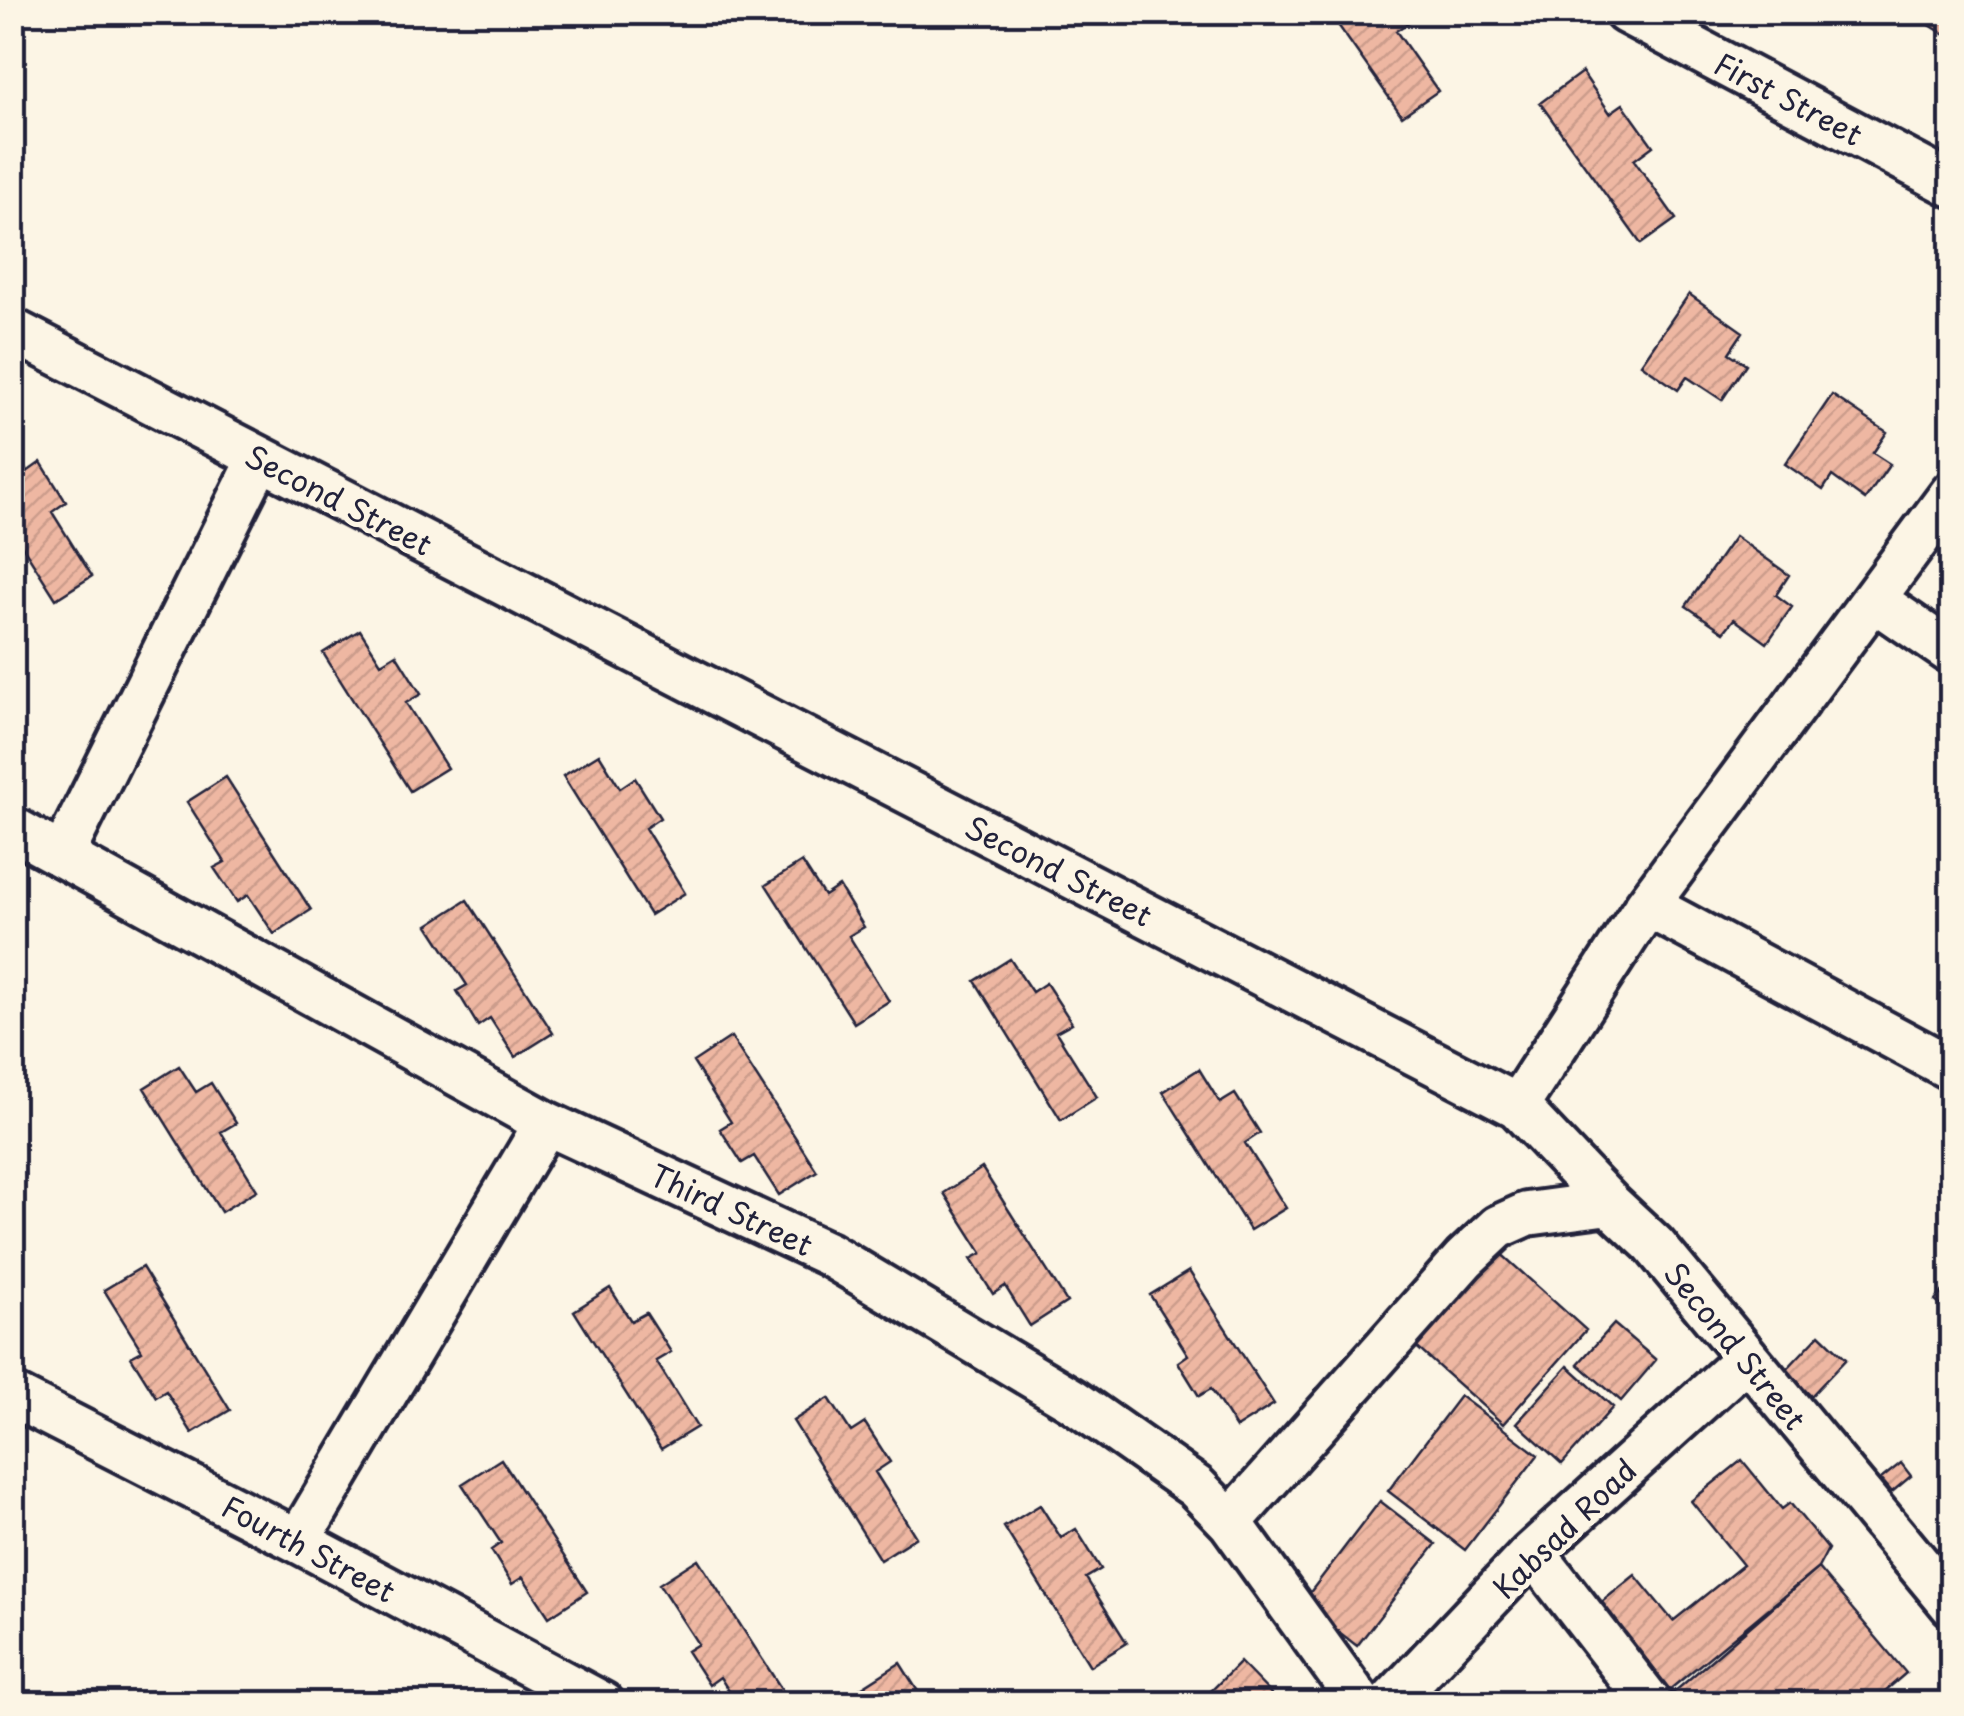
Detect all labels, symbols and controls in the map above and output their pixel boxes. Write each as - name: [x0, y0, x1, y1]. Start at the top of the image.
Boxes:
- street label: First Street: [1707, 40, 1871, 156]
- street label: Second Street: [238, 433, 440, 565]
- street label: Second Street: [958, 804, 1160, 936]
- street label: Third Street: [643, 1152, 821, 1266]
- street label: Second Street: [1654, 1251, 1818, 1439]
- street label: Kabsad Road: [1482, 1448, 1646, 1608]
- street label: Fourth Street: [214, 1483, 404, 1613]

